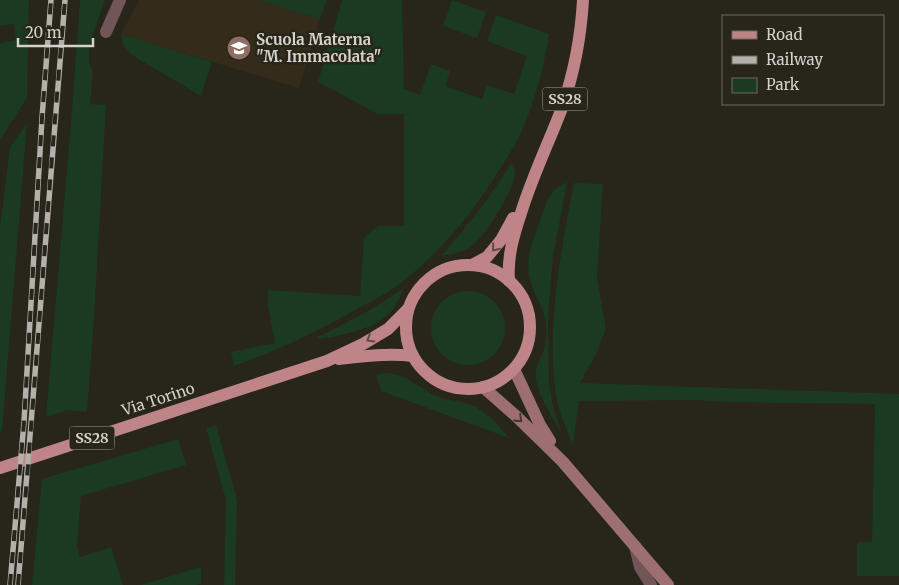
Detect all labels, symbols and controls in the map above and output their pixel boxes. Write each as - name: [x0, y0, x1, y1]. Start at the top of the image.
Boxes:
- scale bar: [18, 15, 92, 47]
- legend: [722, 15, 884, 105]
- text: 20 m: [25, 23, 62, 42]
- text: Road: [766, 25, 802, 44]
- place label: Scuola Materna "M. Immacolata": [256, 30, 382, 66]
- school or university icon: Scuola Materna "M. Immacolata": [226, 35, 252, 61]
- text: Railway: [766, 50, 823, 69]
- text: Park: [766, 75, 800, 94]
- road number: SS28: [542, 88, 588, 110]
- one-way arrow: [491, 242, 500, 251]
- one-way arrow: [367, 333, 376, 343]
- street label: Via Torino: [118, 378, 197, 420]
- one-way arrow: [514, 413, 523, 422]
- road number: SS28: [70, 426, 114, 449]

